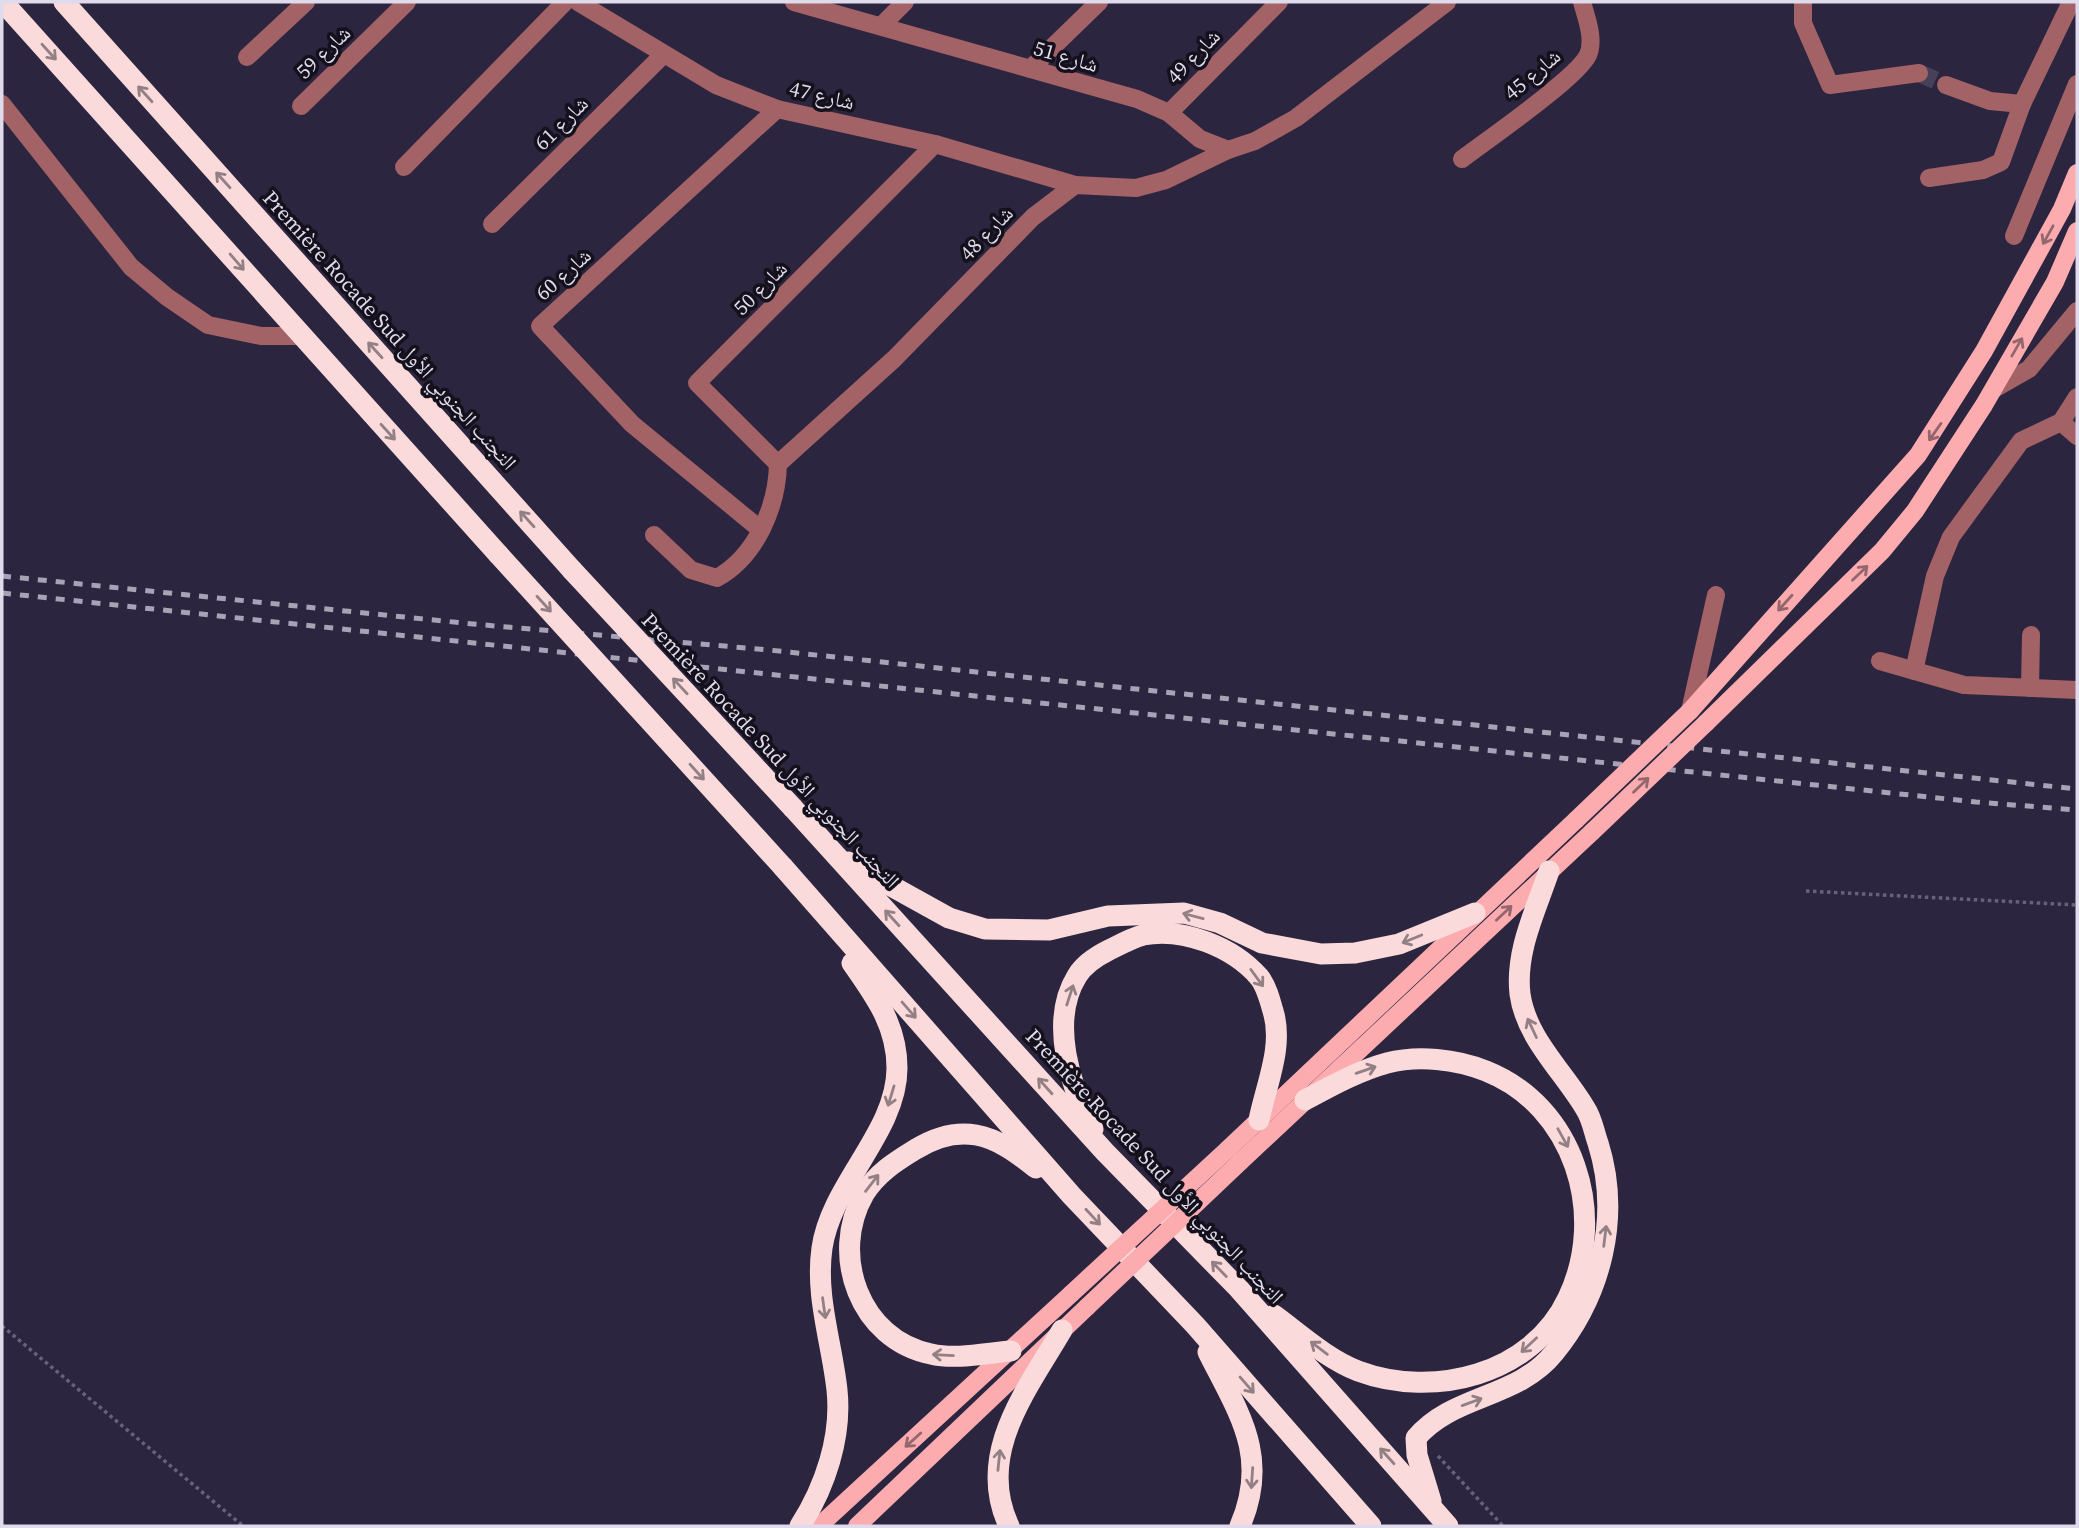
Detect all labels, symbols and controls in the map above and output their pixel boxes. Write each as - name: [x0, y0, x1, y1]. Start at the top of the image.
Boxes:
- street label: شارع 59: [289, 19, 357, 85]
- street label: شارع 49: [1160, 22, 1226, 90]
- street label: شارع 51: [1030, 33, 1102, 79]
- street label: شارع 45: [1497, 42, 1567, 106]
- one-way arrow: [41, 43, 57, 61]
- street label: شارع 47: [787, 73, 857, 117]
- one-way arrow: [137, 86, 154, 103]
- street label: شارع 61: [527, 89, 595, 157]
- one-way arrow: [215, 172, 231, 190]
- street label: Première Rocade Sud التجنب الجنوبي الأول: [255, 184, 523, 477]
- street label: شارع 48: [953, 199, 1019, 267]
- one-way arrow: [2041, 224, 2055, 244]
- street label: شارع 60: [529, 241, 597, 307]
- one-way arrow: [229, 253, 245, 271]
- street label: شارع 50: [726, 254, 794, 322]
- one-way arrow: [2011, 337, 2025, 357]
- one-way arrow: [366, 342, 383, 359]
- one-way arrow: [1928, 422, 1942, 441]
- one-way arrow: [380, 423, 396, 441]
- one-way arrow: [518, 511, 535, 528]
- one-way arrow: [1851, 564, 1868, 581]
- one-way arrow: [1777, 594, 1793, 612]
- one-way arrow: [536, 595, 552, 613]
- street label: Première Rocade Sud التجنب الجنوبي الأول: [634, 606, 907, 895]
- one-way arrow: [672, 677, 688, 695]
- one-way arrow: [689, 763, 705, 781]
- one-way arrow: [1632, 776, 1649, 793]
- one-way arrow: [1495, 905, 1512, 922]
- one-way arrow: [884, 909, 900, 927]
- one-way arrow: [1182, 909, 1205, 922]
- one-way arrow: [1402, 933, 1424, 946]
- one-way arrow: [1250, 969, 1265, 987]
- one-way arrow: [1065, 984, 1078, 1006]
- one-way arrow: [901, 1001, 917, 1019]
- one-way arrow: [1525, 1018, 1538, 1039]
- street label: Première Rocade Sud التجنب الجنوبي الأول: [1018, 1022, 1291, 1311]
- one-way arrow: [1355, 1063, 1377, 1075]
- one-way arrow: [1037, 1077, 1053, 1095]
- one-way arrow: [884, 1085, 897, 1107]
- one-way arrow: [1556, 1128, 1570, 1148]
- one-way arrow: [865, 1175, 880, 1193]
- one-way arrow: [1084, 1209, 1101, 1226]
- one-way arrow: [1599, 1225, 1612, 1248]
- one-way arrow: [1210, 1260, 1227, 1277]
- one-way arrow: [817, 1296, 830, 1318]
- one-way arrow: [1521, 1337, 1538, 1354]
- one-way arrow: [1310, 1341, 1329, 1355]
- one-way arrow: [932, 1348, 955, 1361]
- one-way arrow: [1239, 1376, 1255, 1394]
- one-way arrow: [1460, 1395, 1482, 1407]
- one-way arrow: [905, 1432, 922, 1449]
- one-way arrow: [1379, 1447, 1395, 1465]
- one-way arrow: [992, 1449, 1005, 1472]
- one-way arrow: [1245, 1467, 1258, 1489]

